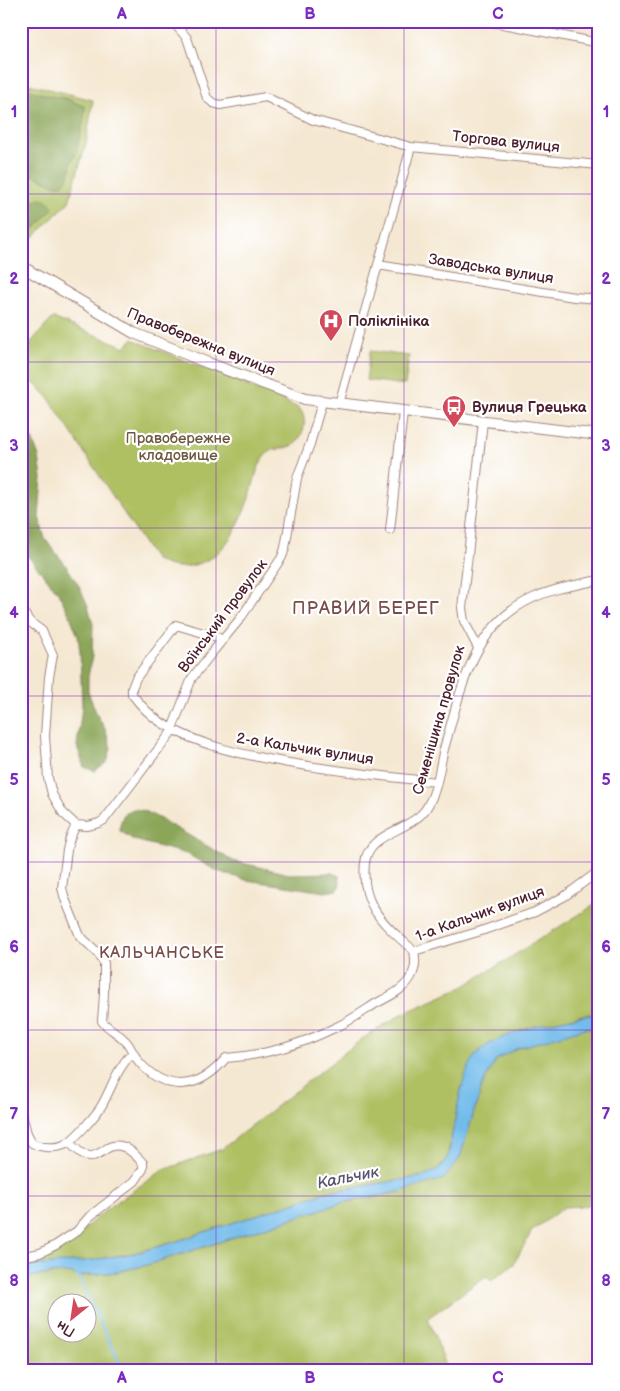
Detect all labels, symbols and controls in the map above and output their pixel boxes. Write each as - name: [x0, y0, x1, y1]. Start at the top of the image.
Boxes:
- text: A: [116, 5, 127, 24]
- text: B: [304, 5, 316, 24]
- text: C: [492, 5, 504, 24]
- text: 1: [11, 103, 17, 122]
- text: 1: [603, 103, 609, 122]
- street label: Торгова вулиця: [451, 127, 561, 157]
- street label: Заводська вулиця: [427, 250, 555, 288]
- text: 2: [9, 270, 19, 289]
- text: 2: [601, 270, 611, 289]
- street label: Правобережна вулиця: [124, 304, 278, 380]
- hospital icon: Поліклініка: [318, 308, 344, 342]
- place label: Поліклініка: [348, 312, 429, 331]
- bus stop icon: Вулиця Грецька: [441, 394, 467, 428]
- place label: Вулиця Грецька: [472, 398, 587, 417]
- park label: Правобережне кладовище: [126, 429, 230, 465]
- text: 3: [9, 437, 19, 456]
- text: 3: [601, 437, 611, 456]
- street label: Воїнський провулок: [174, 555, 272, 677]
- district label: ПРАВИЙ БЕРЕГ: [292, 598, 440, 619]
- text: 4: [9, 604, 19, 623]
- text: 4: [601, 604, 611, 623]
- street label: Семенішина провулок: [409, 643, 469, 797]
- street label: 2-а Кальчик вулиця: [235, 729, 375, 769]
- text: 5: [9, 771, 19, 790]
- text: 5: [601, 771, 611, 790]
- street label: 1-а Кальчик вулиця: [413, 882, 547, 946]
- text: 6: [9, 938, 19, 957]
- text: 6: [601, 938, 611, 957]
- district label: КАЛЬЧАНСЬКЕ: [99, 944, 225, 963]
- text: 7: [10, 1105, 19, 1124]
- text: 7: [602, 1105, 611, 1124]
- water label: Кальчик: [315, 1163, 381, 1193]
- text: 8: [9, 1272, 19, 1291]
- text: 8: [601, 1272, 611, 1291]
- north arrow: [48, 1294, 98, 1344]
- text: Пн: [53, 1317, 78, 1341]
- text: A: [116, 1369, 127, 1388]
- text: B: [304, 1369, 316, 1388]
- text: C: [492, 1369, 504, 1388]

